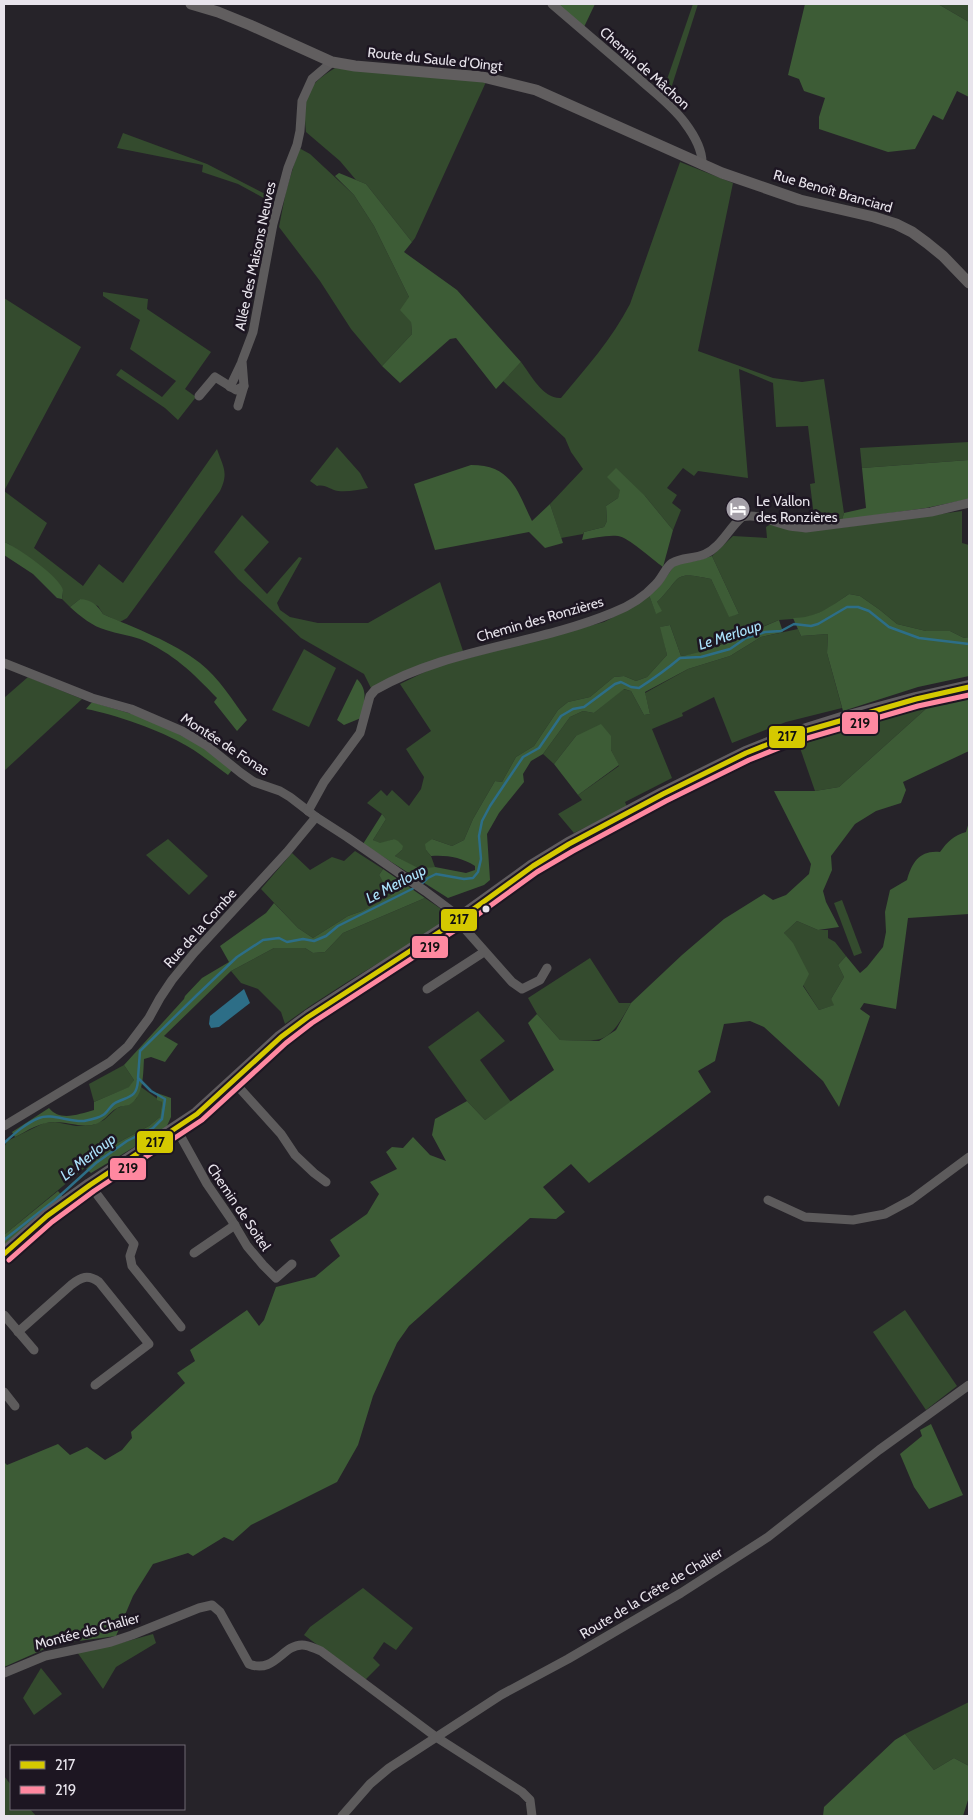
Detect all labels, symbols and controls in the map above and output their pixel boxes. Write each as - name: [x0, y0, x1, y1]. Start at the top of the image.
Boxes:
- street label: Chemin de Mâchon: [596, 23, 694, 113]
- street label: Route du Saule d'Oingt: [367, 43, 504, 75]
- street label: Rue Benoît Branciard: [771, 165, 895, 217]
- street label: Allée des Maisons Neuves: [230, 180, 280, 332]
- place label: Le Vallon des Ronzières: [756, 492, 838, 526]
- hotel icon: Le Vallon des Ronzières: [725, 496, 751, 522]
- street label: Chemin des Ronzières: [474, 592, 606, 646]
- water label: Le Merloup: [696, 616, 764, 654]
- street label: Montée de Fonas: [177, 709, 273, 779]
- line badge: 219: [841, 711, 879, 735]
- text: 219: [850, 714, 870, 732]
- line badge: 217: [768, 725, 806, 749]
- text: 217: [777, 727, 798, 745]
- water label: Le Merloup: [363, 861, 429, 907]
- street label: Rue de la Combe: [160, 885, 240, 971]
- unlabelled marker: [481, 904, 491, 914]
- line badge: 217: [440, 908, 478, 932]
- text: 217: [449, 910, 470, 928]
- line badge: 219: [411, 935, 449, 959]
- text: 219: [420, 938, 440, 956]
- water label: Le Merloup: [57, 1130, 120, 1184]
- line badge: 217: [136, 1130, 174, 1154]
- text: 217: [145, 1133, 166, 1151]
- line badge: 219: [109, 1157, 147, 1181]
- text: 219: [118, 1159, 138, 1177]
- street label: Chemin de Soitel: [203, 1160, 275, 1255]
- street label: Route de la Crête de Chalier: [576, 1543, 726, 1643]
- street label: Montée de Chalier: [33, 1608, 142, 1654]
- legend: [10, 1745, 185, 1810]
- text: 217: [55, 1756, 76, 1774]
- text: 219: [55, 1781, 76, 1799]

